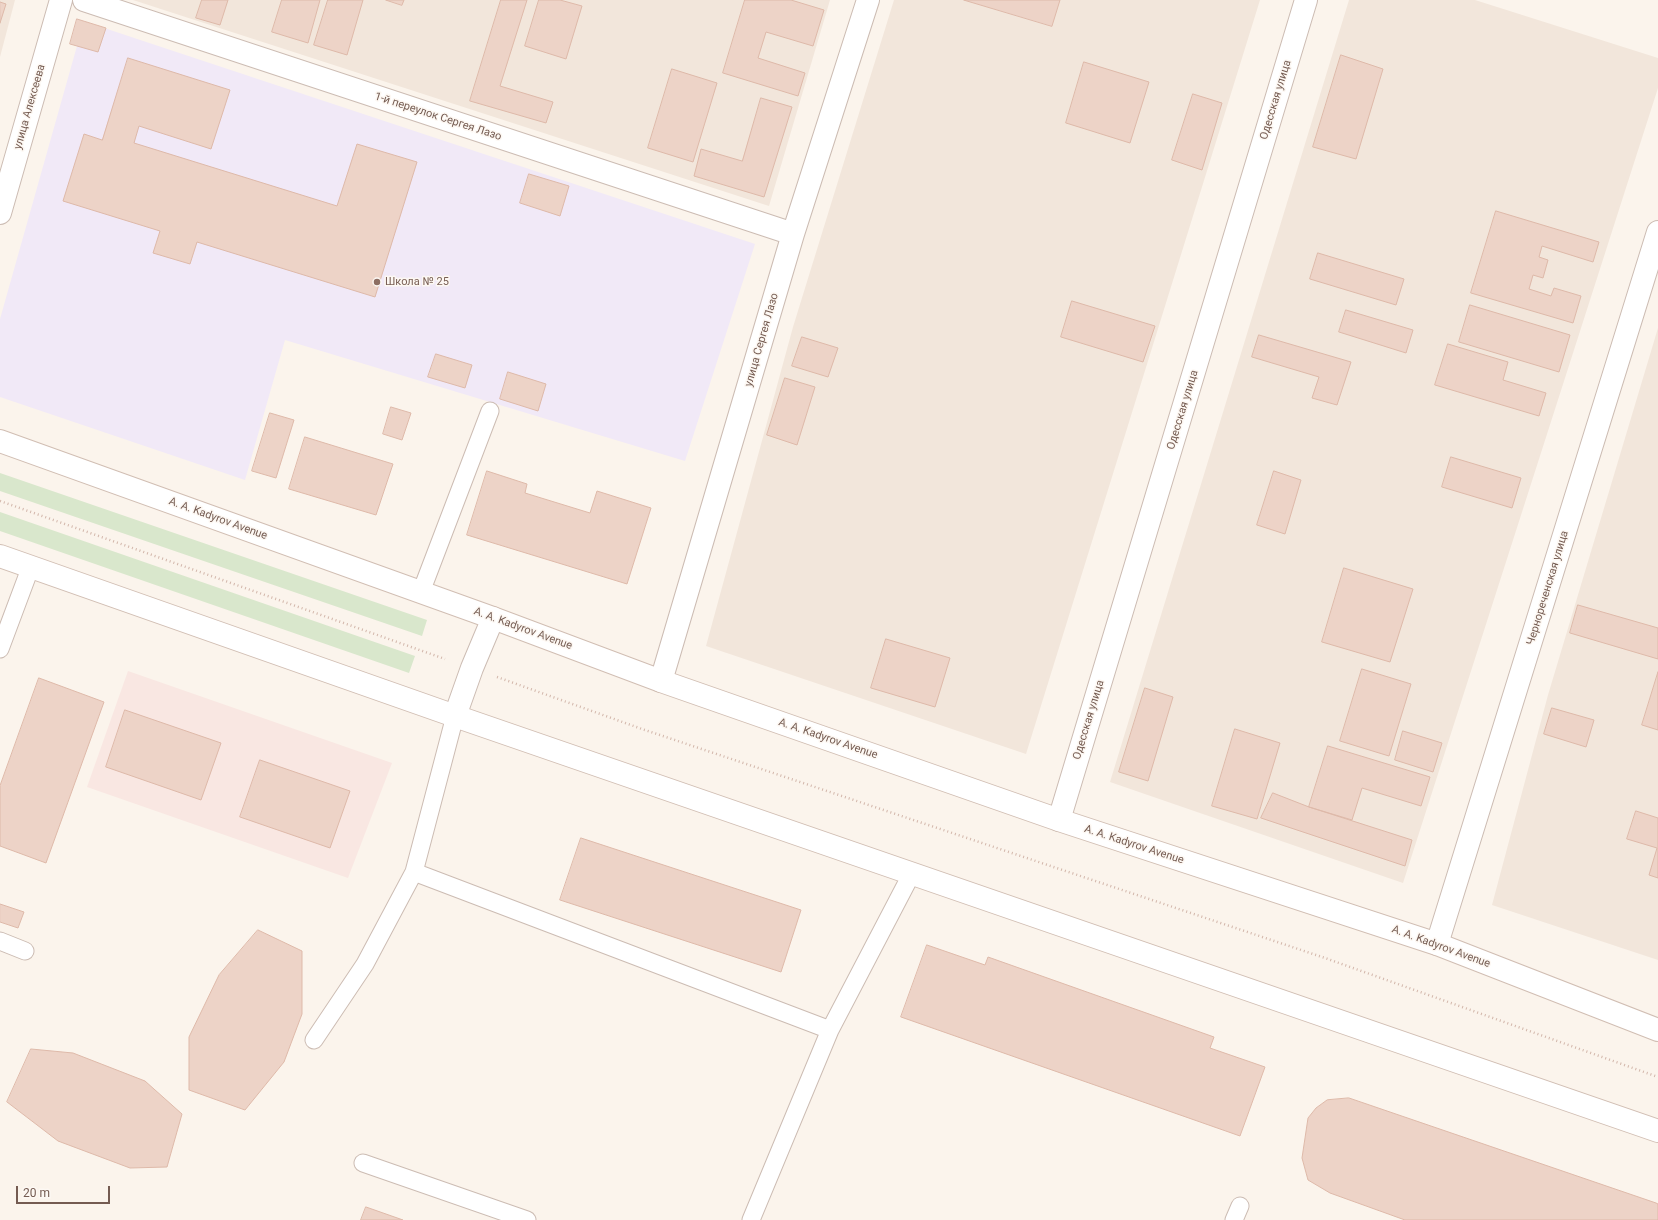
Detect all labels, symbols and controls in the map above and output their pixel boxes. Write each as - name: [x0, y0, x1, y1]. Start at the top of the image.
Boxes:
- street label: Одесская улица: [1258, 59, 1294, 141]
- street label: улица Алексеева: [12, 63, 48, 151]
- street label: 1-й переулок Сергея Лазо: [373, 90, 503, 144]
- place label: Школа № 25: [385, 275, 449, 289]
- marker: Школа № 25: [372, 277, 382, 287]
- street label: улица Сергея Лазо: [742, 292, 782, 388]
- street label: Одесская улица: [1165, 369, 1201, 451]
- street label: A. A. Kadyrov Avenue: [167, 495, 269, 543]
- street label: Чернореченская улица: [1524, 529, 1572, 647]
- street label: A. A. Kadyrov Avenue: [472, 605, 574, 653]
- street label: Одесская улица: [1071, 679, 1107, 761]
- street label: A. A. Kadyrov Avenue: [777, 716, 879, 762]
- street label: A. A. Kadyrov Avenue: [1083, 823, 1185, 867]
- street label: A. A. Kadyrov Avenue: [1390, 923, 1492, 971]
- scale bar: [18, 1178, 112, 1204]
- text: 20 m: [23, 1186, 50, 1200]

